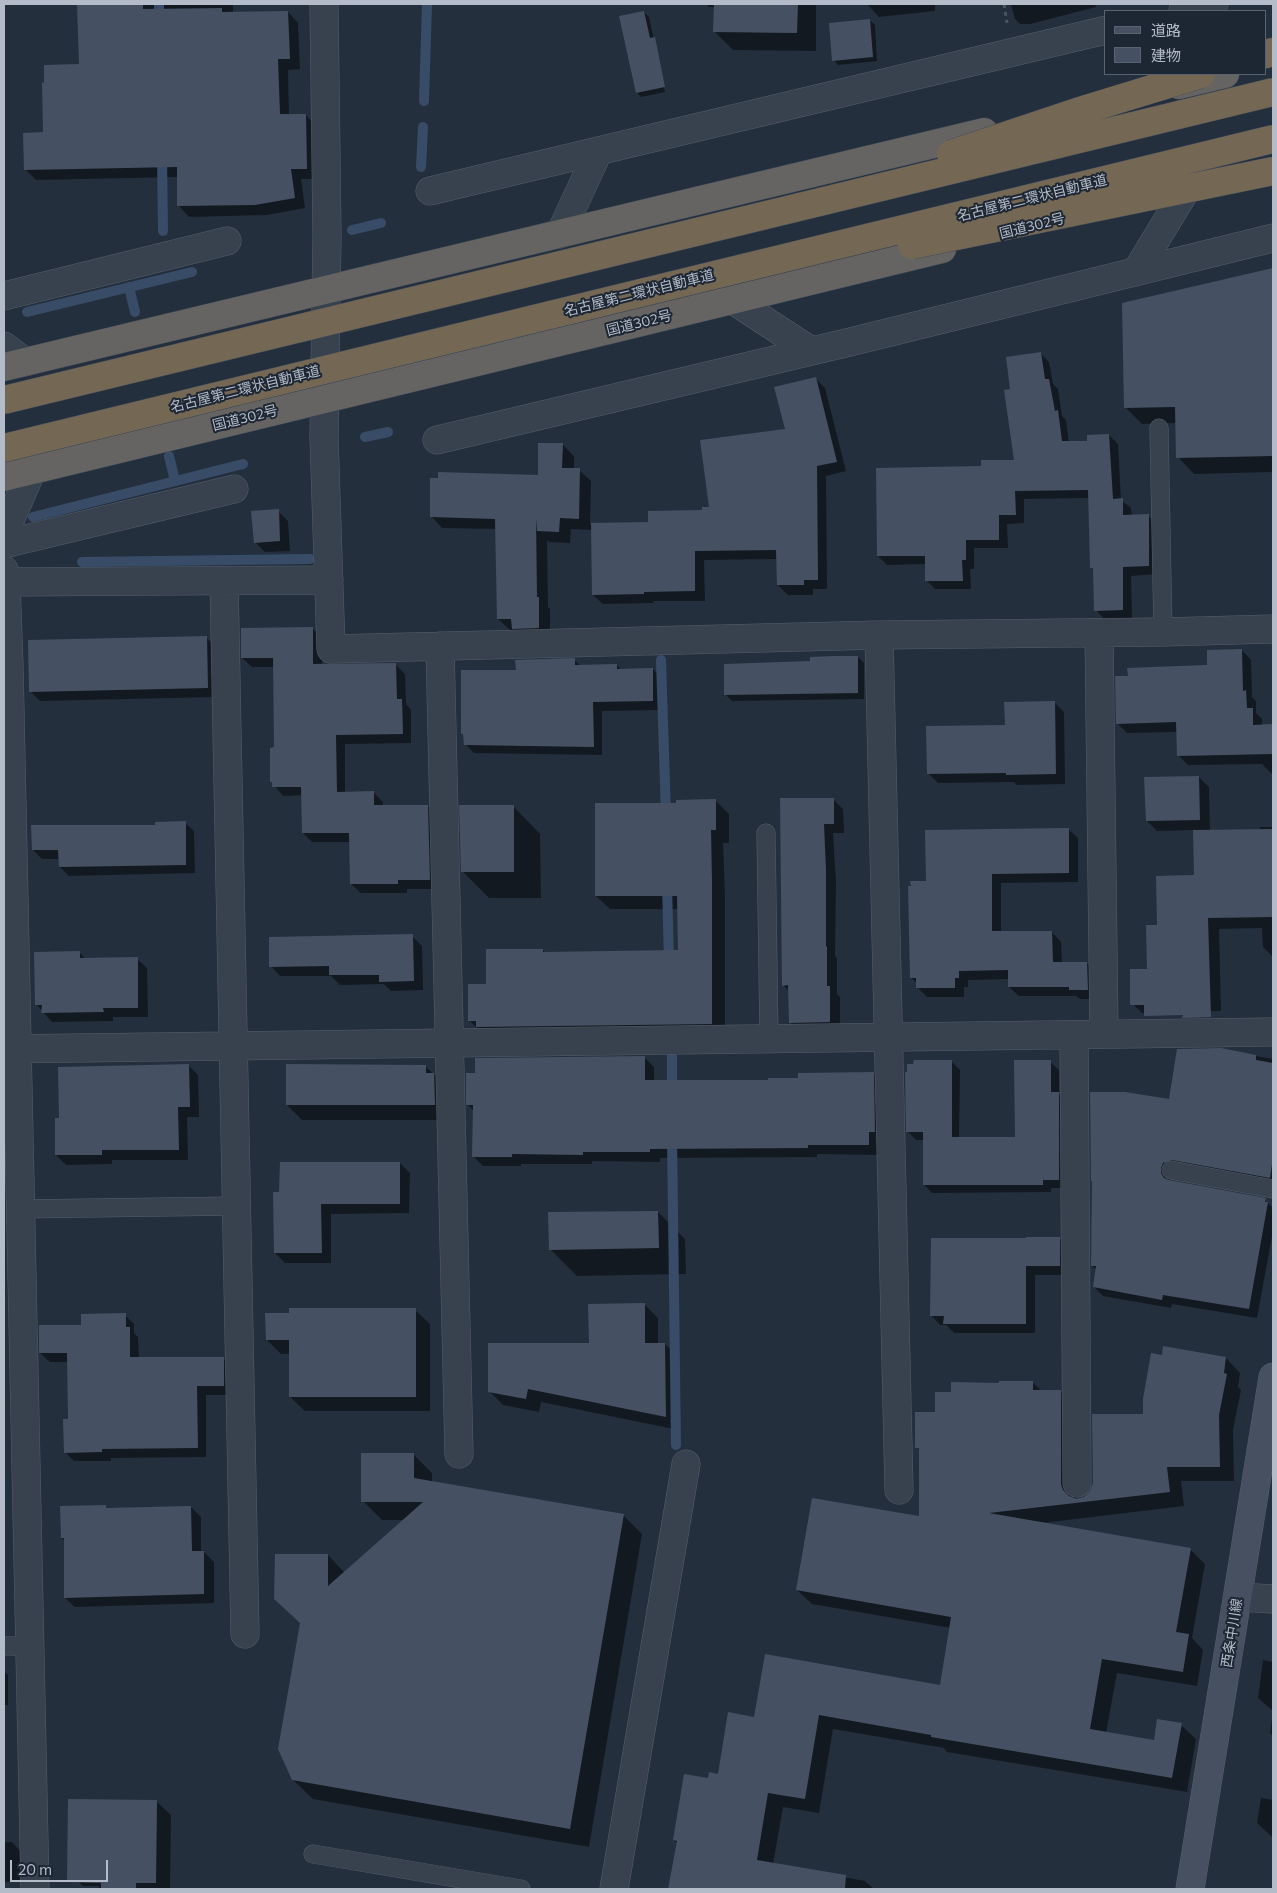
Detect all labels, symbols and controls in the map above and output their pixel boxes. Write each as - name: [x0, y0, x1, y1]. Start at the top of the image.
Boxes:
- legend: [1104, 10, 1267, 75]
- text: 道路: [1151, 21, 1181, 39]
- text: 建物: [1151, 46, 1181, 64]
- street label: 名古屋第二環状自動車道: [955, 171, 1109, 225]
- street label: 国道302号: [998, 210, 1066, 242]
- street label: 名古屋第二環状自動車道: [562, 266, 716, 320]
- street label: 国道302号: [605, 307, 673, 339]
- street label: 名古屋第二環状自動車道: [168, 362, 322, 416]
- street label: 国道302号: [211, 402, 279, 434]
- street label: 西条中川線: [1218, 1597, 1246, 1669]
- scale bar: [12, 1850, 110, 1882]
- text: 20 m: [18, 1860, 52, 1878]

